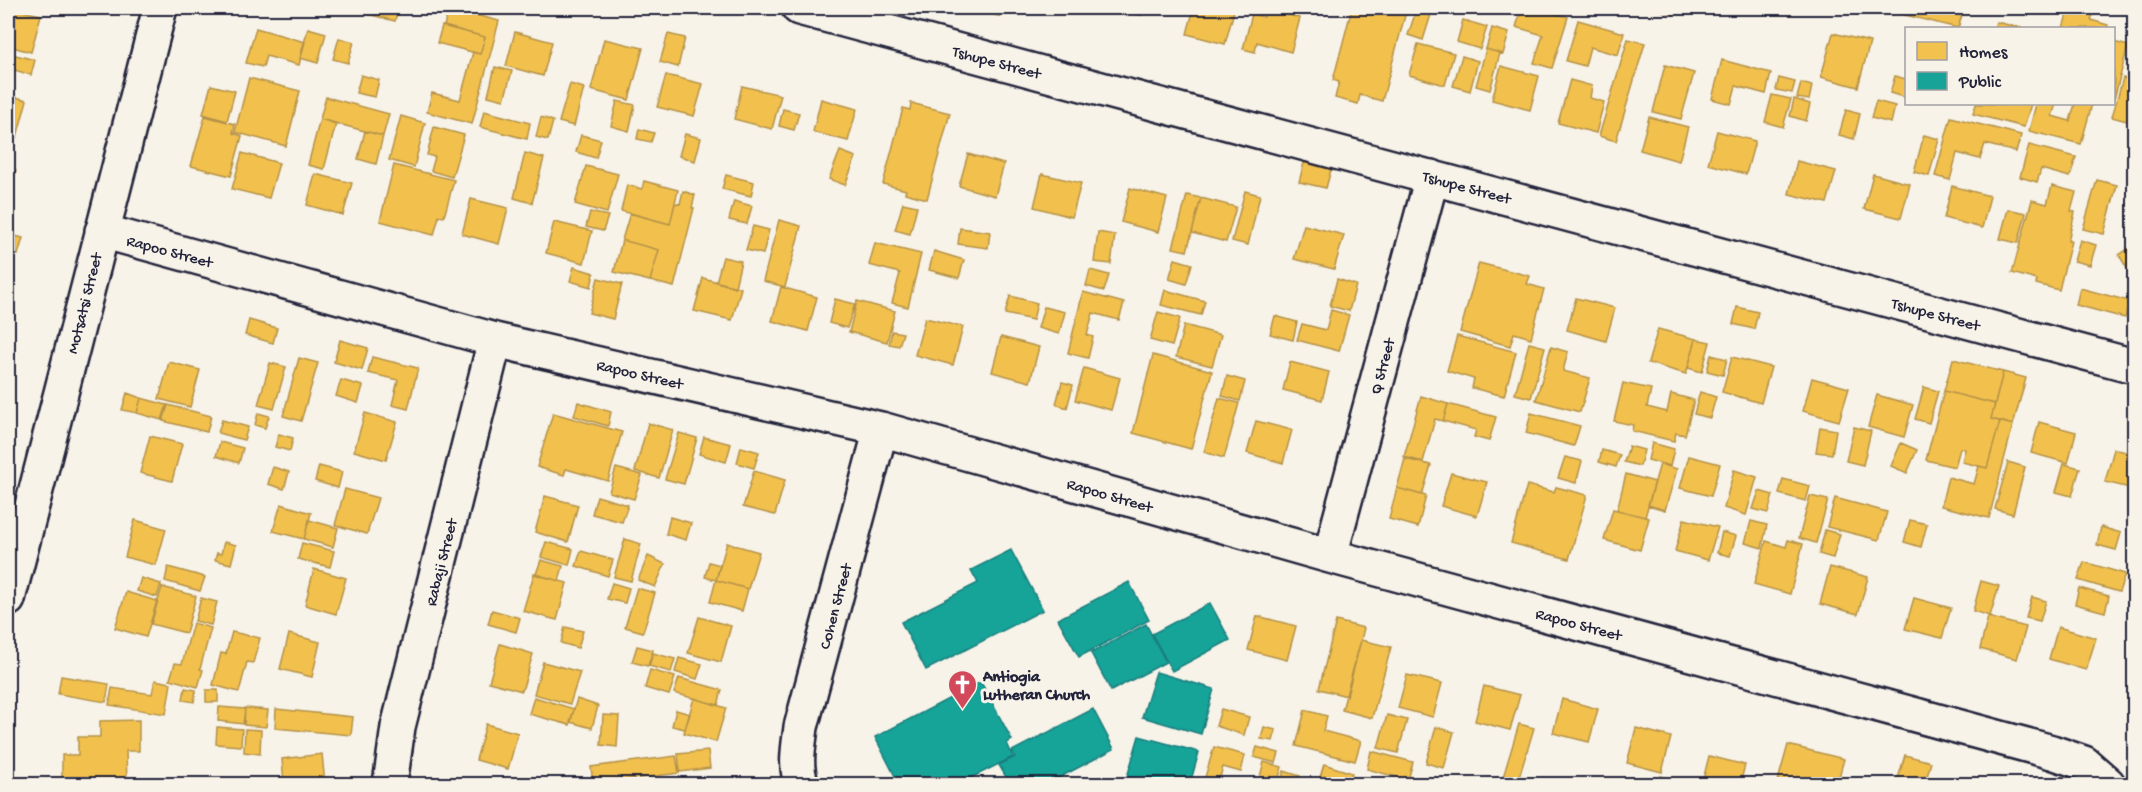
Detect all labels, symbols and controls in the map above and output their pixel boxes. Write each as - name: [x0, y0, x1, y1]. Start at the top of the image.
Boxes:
- legend: [1905, 27, 2115, 105]
- street label: Tshupe Street: [949, 43, 1044, 86]
- text: Homes: [1959, 43, 2009, 64]
- text: Public: [1958, 73, 2002, 94]
- street label: Tshupe Street: [1419, 168, 1514, 211]
- street label: Rapoo Street: [124, 233, 216, 274]
- street label: Motsatsi Street: [65, 250, 108, 356]
- street label: Tshupe Street: [1888, 295, 1983, 338]
- street label: Q Street: [1368, 335, 1401, 397]
- street label: Rapoo Street: [594, 357, 686, 396]
- street label: Rapoo Street: [1064, 476, 1155, 519]
- street label: Rabaji Street: [423, 516, 464, 608]
- street label: Cohen Street: [817, 561, 858, 652]
- street label: Rapoo Street: [1533, 606, 1625, 647]
- church icon: Antiogia Lutheran Church: [946, 668, 978, 710]
- place label: Antiogia Lutheran Church: [982, 669, 1091, 706]

